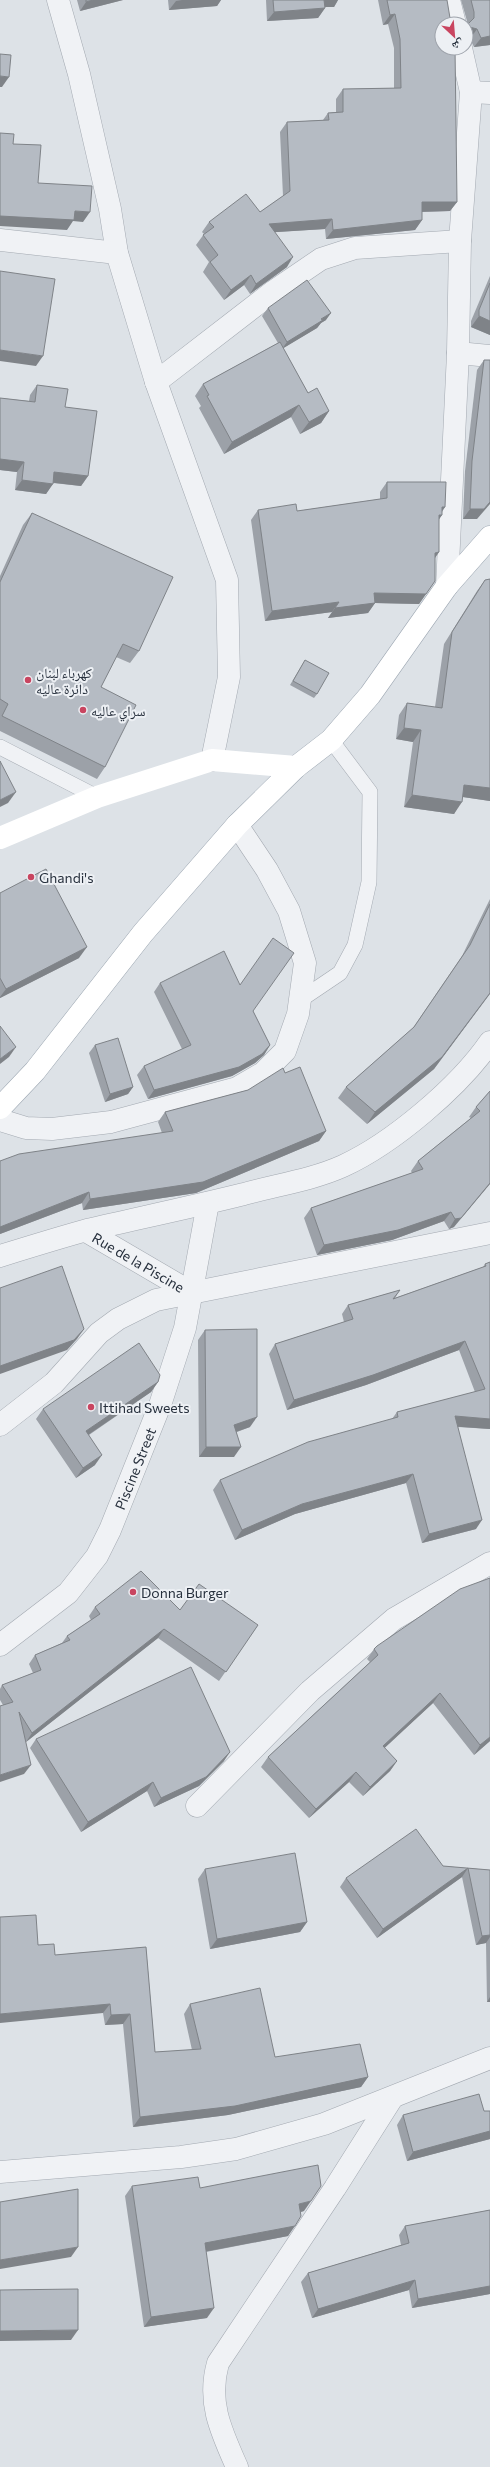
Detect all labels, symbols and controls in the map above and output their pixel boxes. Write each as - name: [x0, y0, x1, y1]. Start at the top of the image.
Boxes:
- north arrow: [434, 16, 474, 56]
- text: ش: [449, 35, 467, 54]
- place label: كهرباء لبنان دائرة عاليه: [36, 664, 92, 698]
- marker: كهرباء لبنان دائرة عاليه: [23, 675, 33, 685]
- place label: سراي عاليه: [91, 702, 145, 722]
- marker: سراي عاليه: [78, 705, 88, 715]
- place label: Ghandi's: [39, 869, 94, 886]
- marker: Ghandi's: [26, 872, 36, 882]
- street label: Rue de la Piscine: [90, 1228, 188, 1295]
- place label: Ittihad Sweets: [99, 1399, 190, 1416]
- marker: Ittihad Sweets: [86, 1402, 96, 1412]
- street label: Piscine Street: [111, 1425, 159, 1512]
- place label: Donna Burger: [141, 1584, 229, 1601]
- marker: Donna Burger: [128, 1587, 138, 1597]

